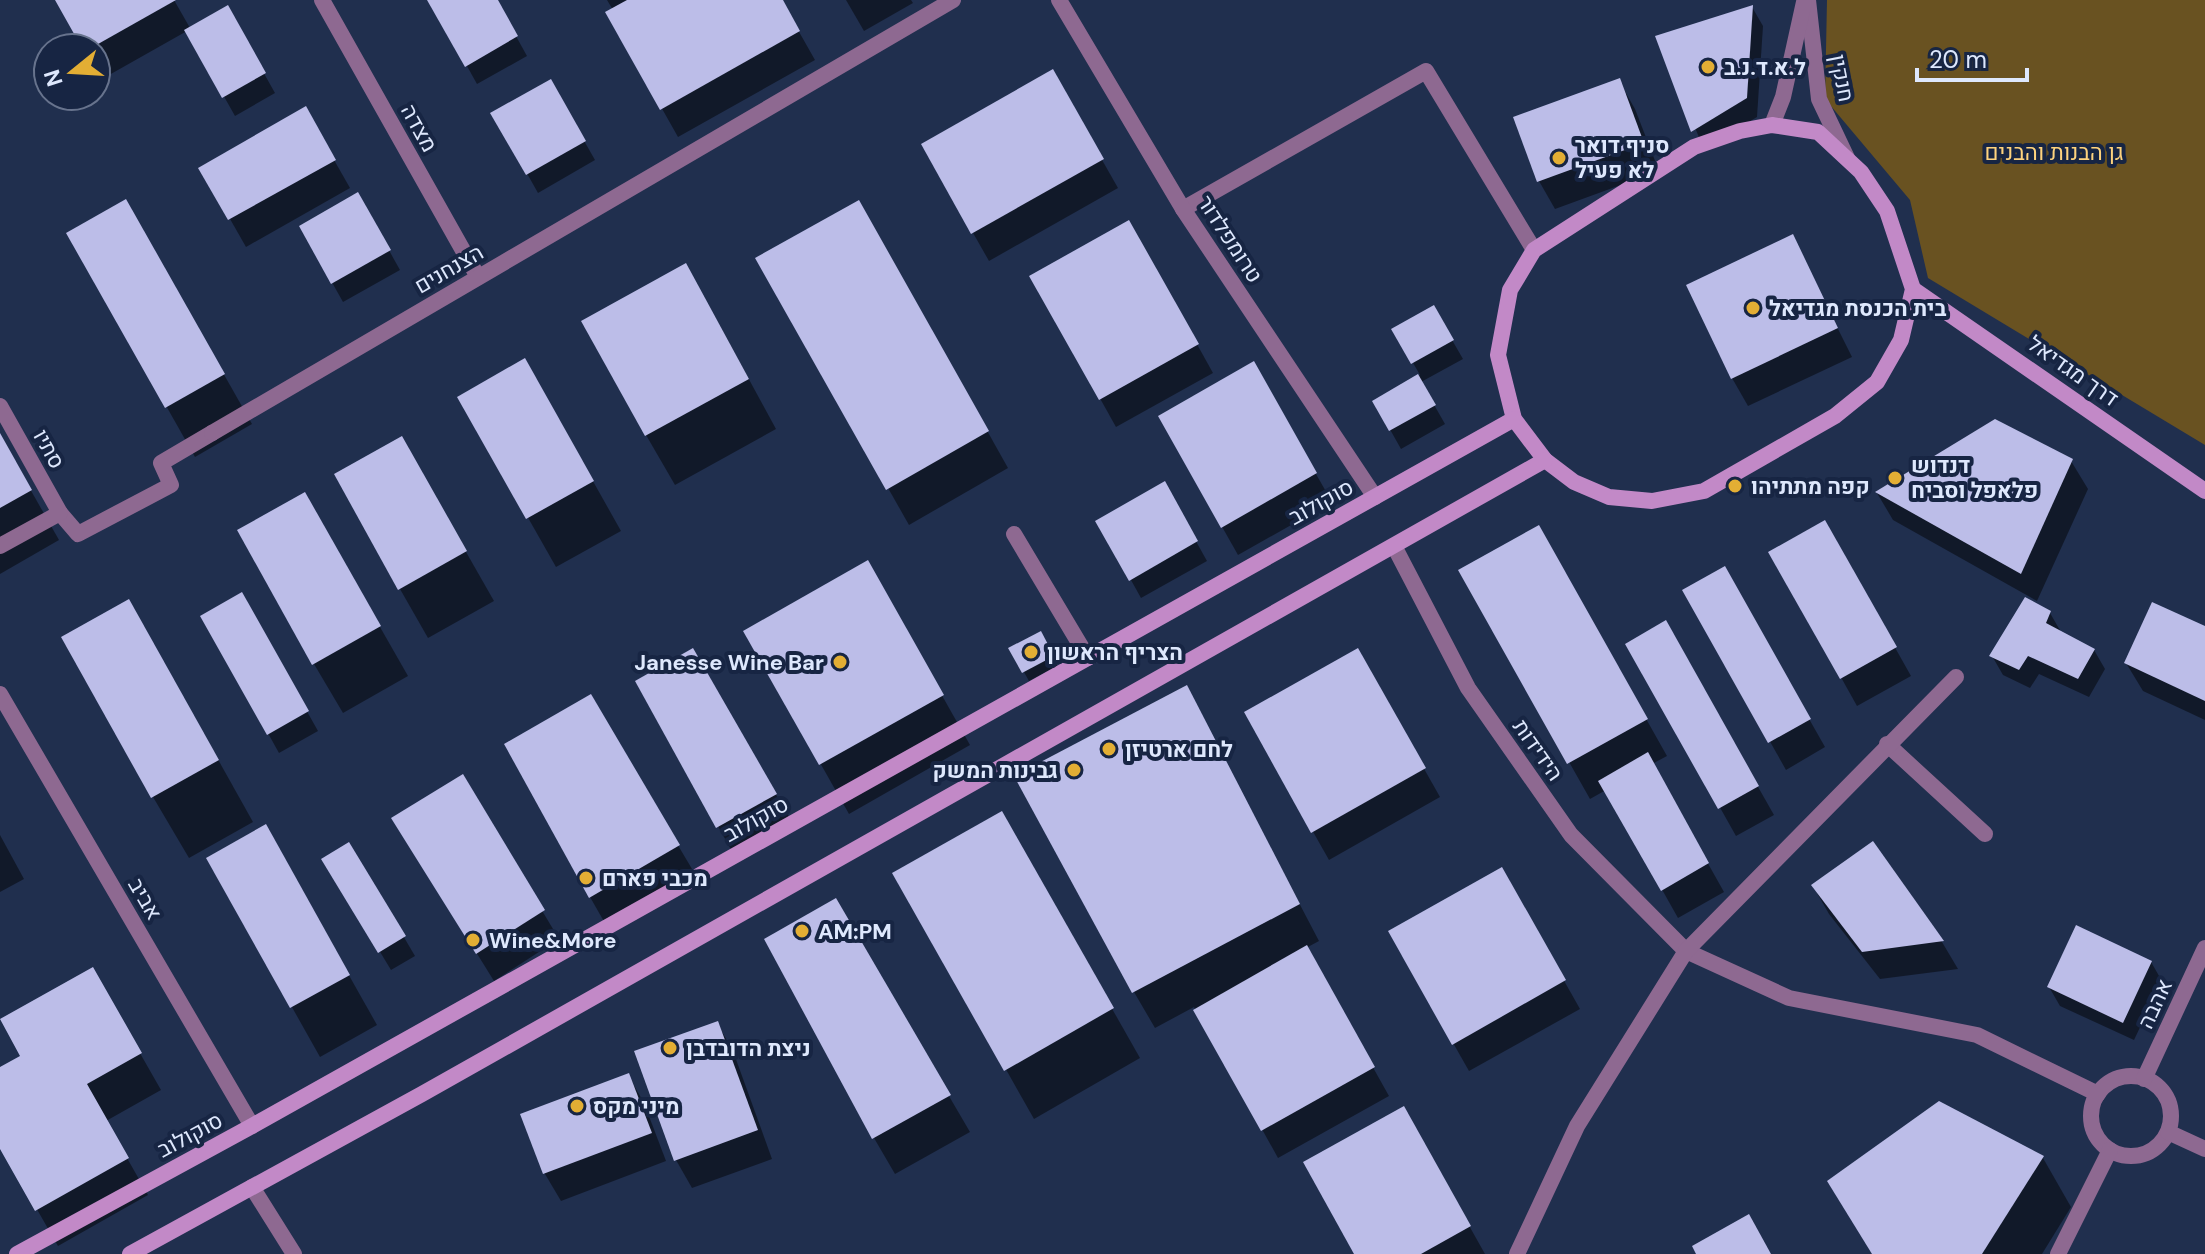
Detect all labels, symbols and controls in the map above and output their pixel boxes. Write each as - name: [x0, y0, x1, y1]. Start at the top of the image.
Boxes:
- north arrow: [32, 32, 112, 112]
- scale bar: [1917, 32, 2027, 82]
- text: 20 m: [1929, 44, 1987, 75]
- street label: חנקין: [1823, 52, 1861, 104]
- place label: ל.א.ד.נ.ב: [1724, 53, 1806, 82]
- marker: ל.א.ד.נ.ב: [1699, 58, 1717, 76]
- text: N: [37, 66, 70, 90]
- street label: מצדה: [394, 99, 444, 157]
- place label: סניף דואר לא פעיל: [1575, 131, 1669, 185]
- park label: גן הבנות והבנים: [1985, 138, 2123, 167]
- marker: סניף דואר לא פעיל: [1550, 149, 1568, 167]
- street label: טרומפלדור: [1191, 190, 1269, 288]
- street label: הצנחנים: [409, 238, 489, 300]
- place label: בית הכנסת מגדיאל: [1769, 294, 1947, 323]
- marker: בית הכנסת מגדיאל: [1744, 299, 1762, 317]
- street label: דרך מגדיאל: [2022, 329, 2124, 413]
- street label: סתיו: [26, 424, 72, 474]
- place label: דנדוש פלאפל וסביח: [1911, 451, 2038, 505]
- marker: דנדוש פלאפל וסביח: [1886, 469, 1904, 487]
- street label: סוקולוב: [1283, 472, 1359, 532]
- place label: קפה מתתיהו: [1751, 472, 1870, 501]
- marker: קפה מתתיהו: [1726, 477, 1744, 495]
- place label: הצריף הראשון: [1047, 638, 1183, 667]
- marker: הצריף הראשון: [1022, 643, 1040, 661]
- place label: Janesse Wine Bar: [634, 648, 824, 677]
- marker: Janesse Wine Bar: [831, 653, 849, 671]
- street label: הידידות: [1506, 713, 1570, 787]
- place label: לחם ארטיזן: [1125, 735, 1233, 764]
- marker: לחם ארטיזן: [1100, 740, 1118, 758]
- place label: גבינות המשק: [932, 756, 1058, 785]
- marker: גבינות המשק: [1065, 761, 1083, 779]
- street label: סוקולוב: [718, 789, 794, 849]
- place label: מכבי פארם: [602, 864, 708, 893]
- marker: מכבי פארם: [577, 869, 595, 887]
- street label: אביב: [121, 873, 169, 925]
- place label: AM:PM: [818, 917, 892, 946]
- marker: AM:PM: [793, 922, 811, 940]
- place label: Wine&More: [489, 926, 616, 955]
- marker: Wine&More: [464, 931, 482, 949]
- street label: אהבה: [2131, 974, 2179, 1034]
- place label: ניצת הדובדבן: [686, 1034, 811, 1063]
- marker: ניצת הדובדבן: [661, 1039, 679, 1057]
- place label: מיני מקס: [593, 1092, 680, 1121]
- marker: מיני מקס: [568, 1097, 586, 1115]
- street label: סוקולוב: [152, 1106, 228, 1164]

